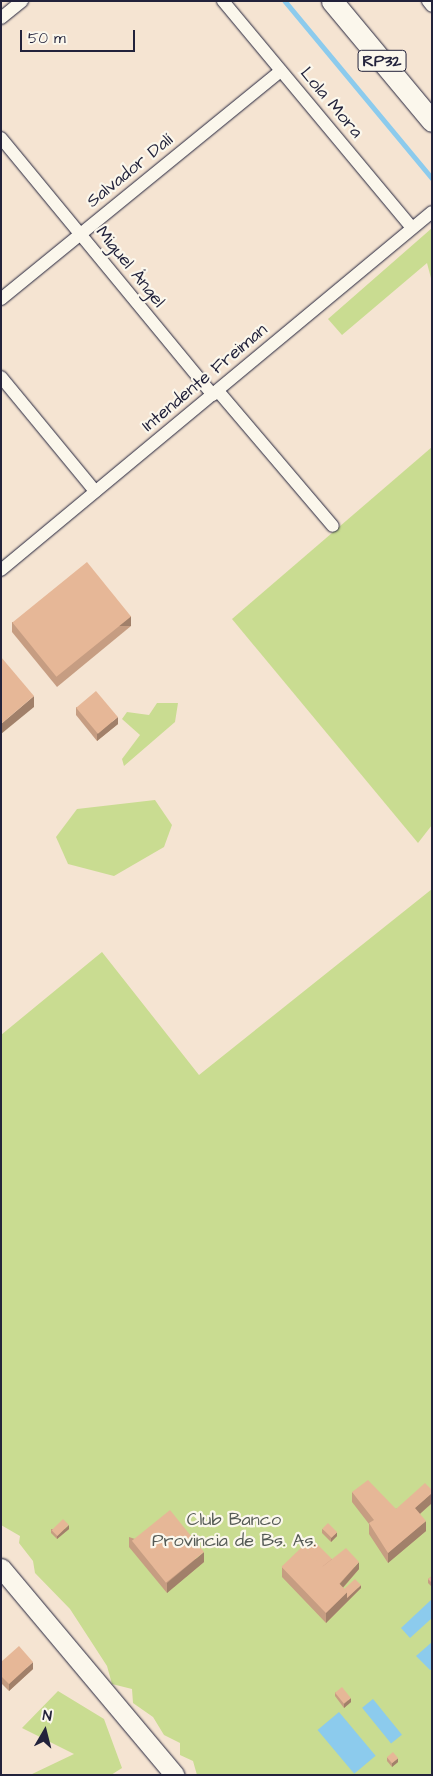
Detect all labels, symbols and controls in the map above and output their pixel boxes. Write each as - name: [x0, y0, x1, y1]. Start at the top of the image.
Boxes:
- scale bar: [22, 20, 138, 52]
- text: 50 m: [28, 28, 66, 49]
- road number: RP32: [357, 48, 407, 74]
- street label: Lola Mora: [295, 63, 367, 143]
- street label: Salvador Dalí: [82, 130, 178, 212]
- street label: Miguel Ángel: [91, 222, 169, 312]
- street label: Intendente Freiman: [138, 319, 272, 437]
- park label: Club Banco Provincia de Bs. As.: [152, 1510, 316, 1552]
- north arrow: [20, 1706, 70, 1756]
- text: N: [41, 1706, 53, 1727]

